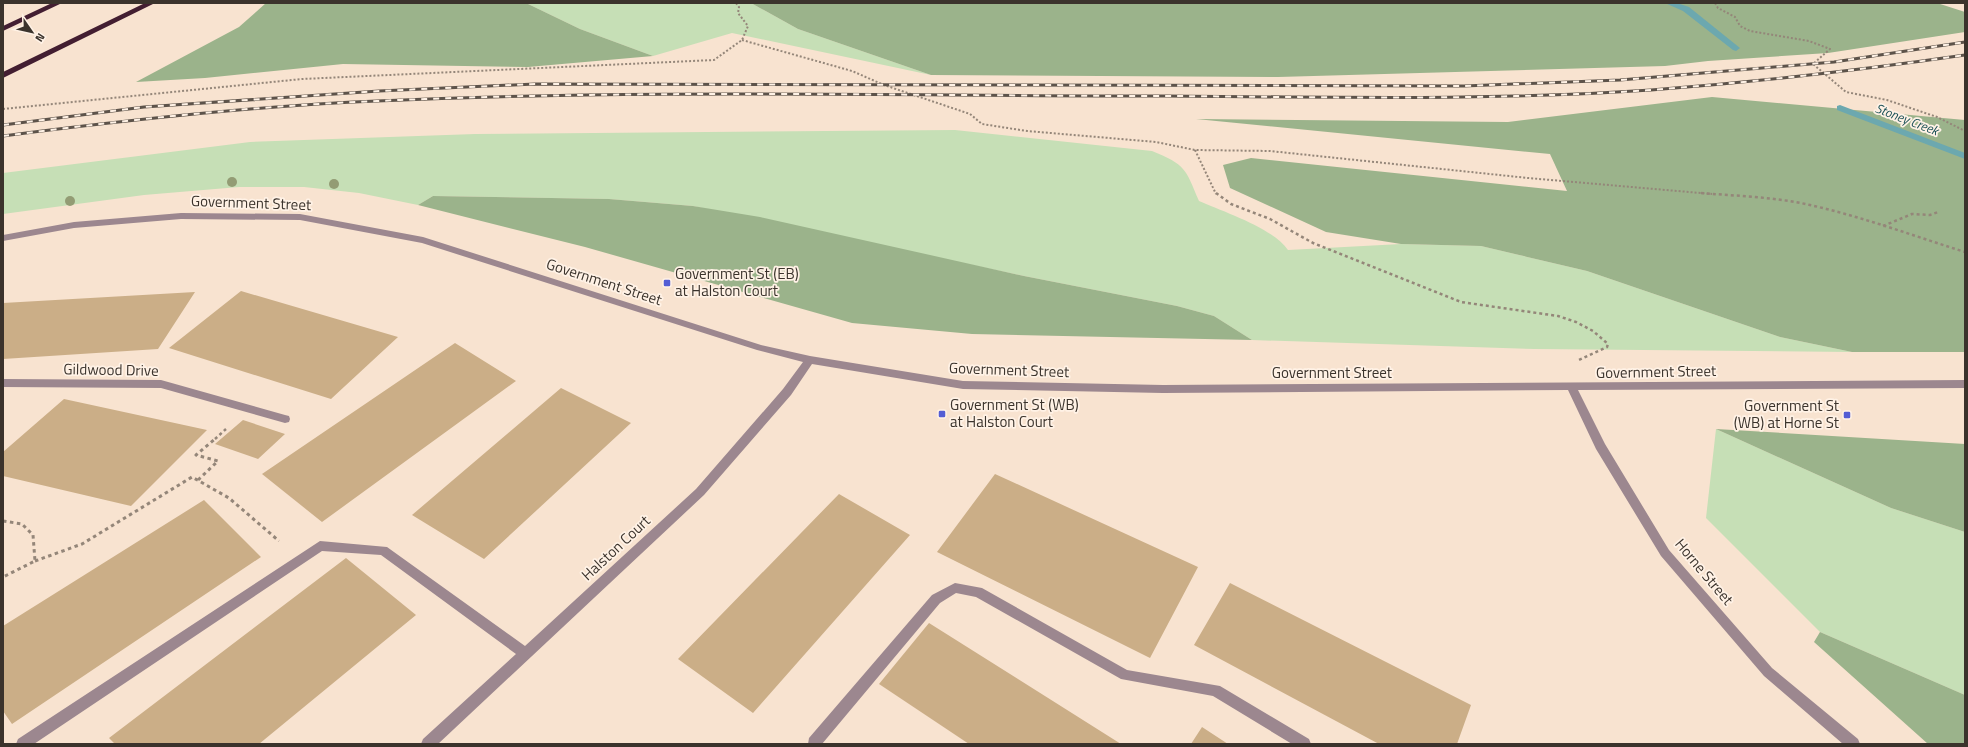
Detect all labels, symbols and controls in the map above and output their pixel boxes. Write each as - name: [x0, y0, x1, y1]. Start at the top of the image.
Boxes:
- north arrow: [12, 12, 52, 52]
- text: N: [32, 30, 49, 45]
- water label: Stoney Creek: [1872, 98, 1944, 141]
- street label: Government Street: [191, 189, 312, 216]
- street label: Government Street: [543, 252, 666, 311]
- place label: Government St (EB) at Halston Court: [675, 262, 799, 302]
- marker: Government St (EB) at Halston Court: [662, 278, 672, 288]
- street label: Government Street: [949, 356, 1070, 383]
- street label: Gildwood Drive: [63, 357, 159, 382]
- street label: Government Street: [1596, 359, 1717, 384]
- street label: Government Street: [1272, 361, 1393, 384]
- place label: Government St (WB) at Halston Court: [950, 393, 1079, 433]
- place label: Government St (WB) at Horne St: [1734, 394, 1840, 434]
- marker: Government St (WB) at Halston Court: [937, 409, 947, 419]
- marker: Government St (WB) at Horne St: [1842, 410, 1852, 420]
- street label: Halston Court: [576, 509, 656, 586]
- street label: Horne Street: [1670, 533, 1740, 611]

